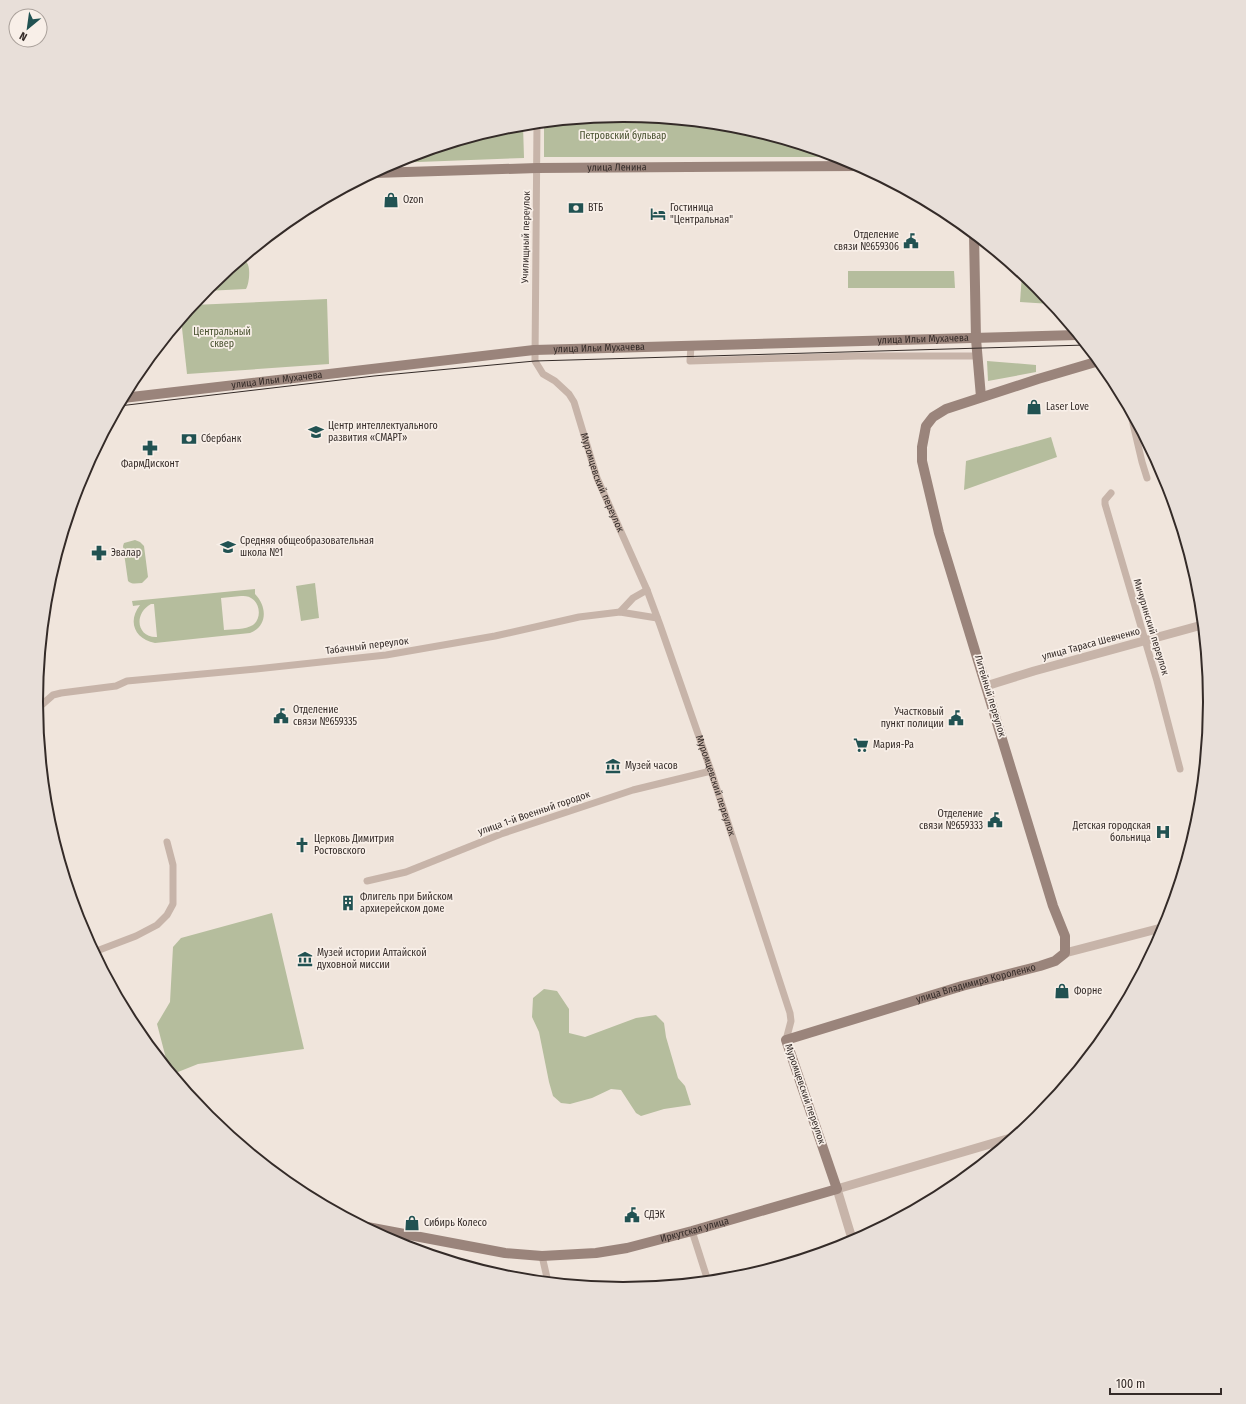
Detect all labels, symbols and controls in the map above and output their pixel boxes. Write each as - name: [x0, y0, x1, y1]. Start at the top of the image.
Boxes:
- north arrow: [8, 8, 48, 48]
- text: N: [17, 29, 29, 44]
- park label: Петровский бульвар: [580, 130, 666, 142]
- street label: улица Ленина: [587, 161, 647, 174]
- street label: Училищный переулок: [519, 190, 533, 284]
- shop icon: Ozon: [382, 191, 400, 209]
- place label: Ozon: [403, 194, 424, 206]
- bank icon: ВТБ: [567, 199, 585, 217]
- place label: ВТБ: [588, 202, 603, 214]
- place label: Гостиница "Центральная": [670, 202, 733, 226]
- hotel icon: Гостиница "Центральная": [649, 205, 667, 223]
- place label: Отделение связи №659306: [834, 229, 899, 253]
- public building icon: Отделение связи №659306: [902, 232, 920, 250]
- park label: Центральный сквер: [193, 326, 251, 350]
- street label: улица Ильи Мухачева: [877, 332, 969, 347]
- street label: улица Ильи Мухачева: [553, 341, 645, 355]
- street label: улица Ильи Мухачева: [231, 369, 323, 391]
- shop icon: Laser Love: [1025, 398, 1043, 416]
- place label: Laser Love: [1046, 401, 1089, 413]
- place label: Центр интеллектуального развития «СМАРТ»: [328, 420, 438, 444]
- school or university icon: Центр интеллектуального развития «СМАРТ»: [307, 423, 325, 441]
- bank icon: Сбербанк: [180, 430, 198, 448]
- street label: Муромцевский переулок: [578, 431, 627, 534]
- place label: Сбербанк: [201, 433, 242, 445]
- pharmacy icon: ФармДисконт: [141, 439, 159, 457]
- place label: ФармДисконт: [121, 458, 180, 470]
- place label: Средняя общеобразовательная школа №1: [240, 535, 374, 559]
- school or university icon: Средняя общеобразовательная школа №1: [219, 538, 237, 556]
- pharmacy icon: Эвалар: [90, 544, 108, 562]
- place label: Эвалар: [111, 547, 141, 559]
- street label: Мичуринский переулок: [1131, 577, 1171, 677]
- street label: улица Тараса Шевченко: [1041, 625, 1141, 663]
- street label: Табачный переулок: [325, 635, 410, 657]
- street label: Литейный переулок: [972, 654, 1008, 739]
- place label: Отделение связи №659335: [293, 704, 357, 728]
- place label: Участковый пункт полиции: [881, 706, 944, 730]
- public building icon: Отделение связи №659335: [272, 707, 290, 725]
- public building icon: Участковый пункт полиции: [947, 709, 965, 727]
- street label: Муромцевский переулок: [693, 734, 738, 838]
- supermarket icon: Мария-Ра: [852, 736, 870, 754]
- place label: Мария-Ра: [873, 739, 914, 751]
- museum icon: Музей часов: [604, 757, 622, 775]
- place label: Музей часов: [625, 760, 678, 772]
- street label: улица 1-й Военный городок: [476, 788, 592, 838]
- place label: Отделение связи №659333: [919, 808, 983, 832]
- public building icon: Отделение связи №659333: [986, 811, 1004, 829]
- place label: Детская городская больница: [1072, 820, 1151, 844]
- hospital icon: Детская городская больница: [1154, 823, 1172, 841]
- place label: Церковь Димитрия Ростовского: [314, 833, 394, 857]
- church icon: Церковь Димитрия Ростовского: [293, 836, 311, 854]
- place label: Флигель при Бийском архиерейском доме: [360, 891, 453, 915]
- building icon: Флигель при Бийском архиерейском доме: [339, 894, 357, 912]
- place label: Музей истории Алтайской духовной миссии: [317, 947, 427, 971]
- museum icon: Музей истории Алтайской духовной миссии: [296, 950, 314, 968]
- street label: улица Владимира Короленко: [915, 961, 1037, 1006]
- shop icon: Форне: [1053, 982, 1071, 1000]
- place label: Форне: [1074, 985, 1102, 997]
- street label: Муромцевский переулок: [782, 1042, 828, 1146]
- public building icon: СДЭК: [623, 1206, 641, 1224]
- place label: СДЭК: [644, 1209, 665, 1221]
- shop icon: Сибирь Колесо: [403, 1214, 421, 1232]
- street label: Иркутская улица: [659, 1215, 730, 1245]
- place label: Сибирь Колесо: [424, 1217, 487, 1229]
- scale bar: [1110, 1370, 1221, 1396]
- text: 100 m: [1116, 1377, 1145, 1391]

